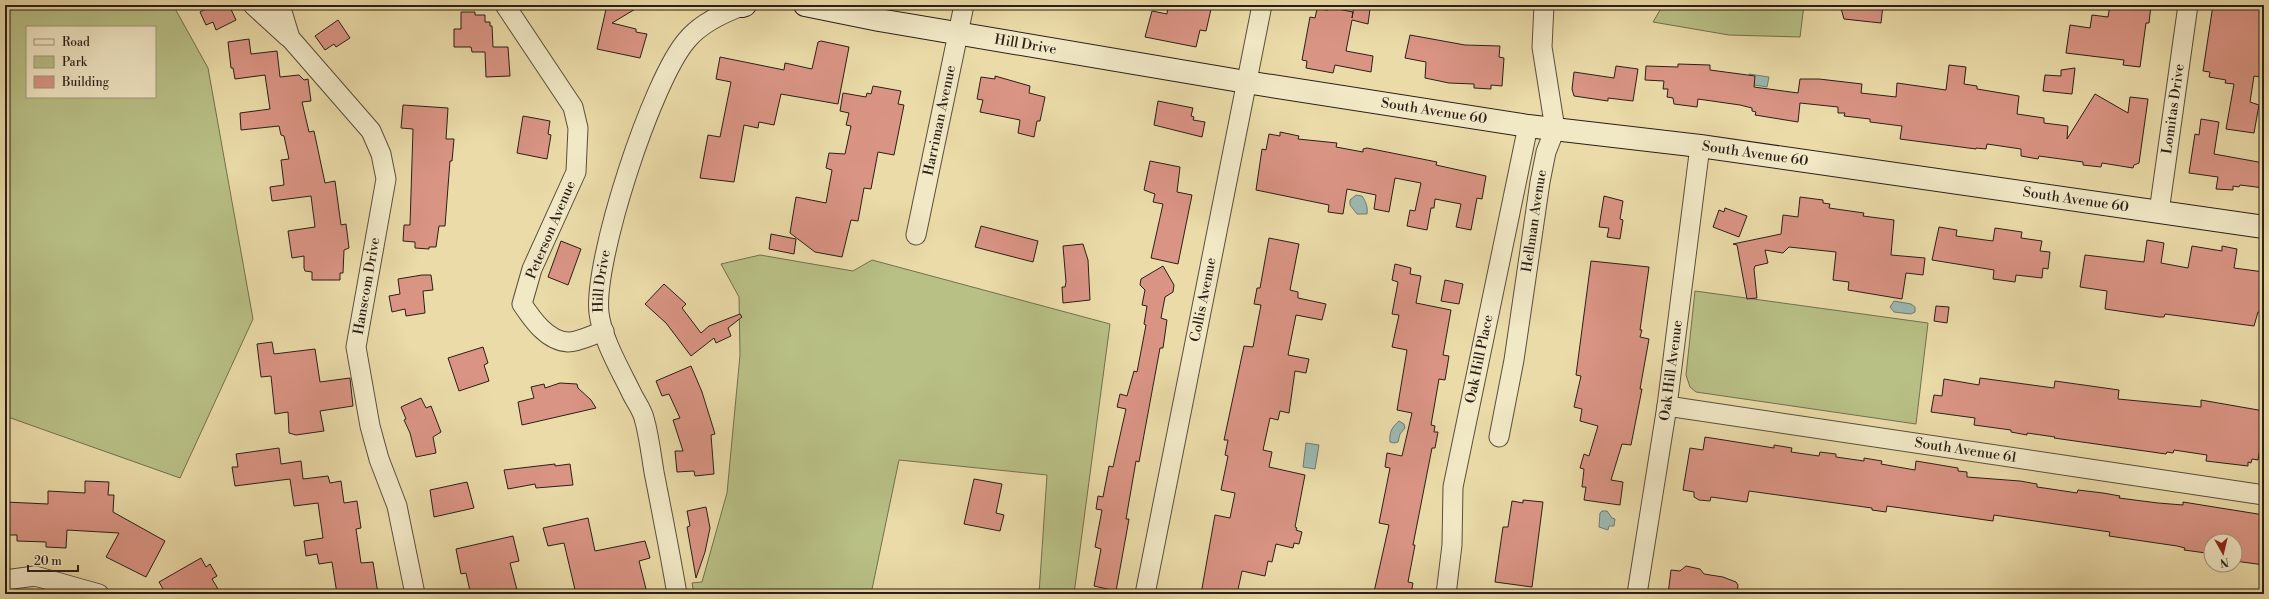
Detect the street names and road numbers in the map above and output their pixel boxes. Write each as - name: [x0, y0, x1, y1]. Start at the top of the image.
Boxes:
- street label: Hill Drive: [993, 31, 1058, 59]
- street label: Lomitas Drive: [2158, 63, 2189, 155]
- street label: Harriman Avenue: [920, 64, 960, 177]
- street label: South Avenue 60: [1380, 94, 1488, 128]
- street label: South Avenue 60: [1701, 137, 1809, 170]
- street label: Hellman Avenue: [1518, 168, 1551, 273]
- street label: Peterson Avenue: [522, 178, 580, 282]
- street label: South Avenue 60: [2022, 183, 2130, 217]
- street label: Hanscom Drive: [350, 236, 384, 336]
- street label: Hill Drive: [589, 248, 615, 313]
- street label: Collis Avenue: [1186, 256, 1221, 344]
- street label: Oak Hill Place: [1462, 313, 1498, 405]
- street label: Oak Hill Avenue: [1656, 319, 1687, 422]
- street label: South Avenue 61: [1913, 434, 2018, 467]

